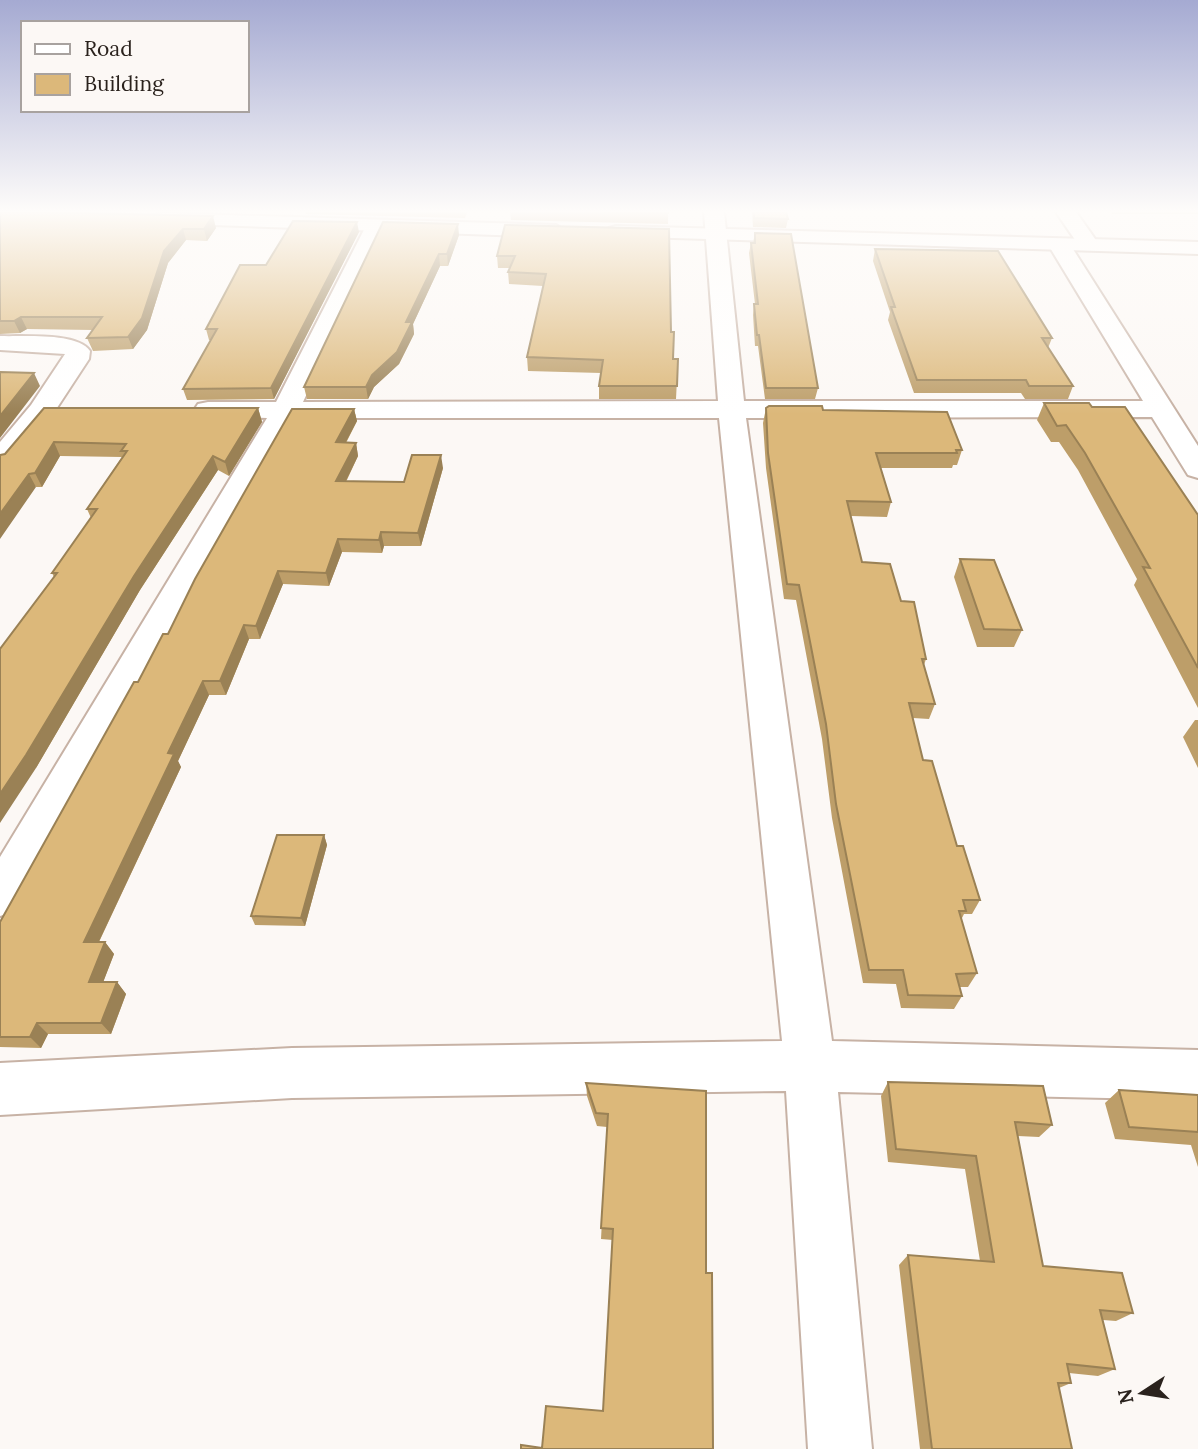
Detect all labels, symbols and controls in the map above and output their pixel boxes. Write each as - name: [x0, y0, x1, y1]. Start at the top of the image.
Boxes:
- legend: [21, 21, 248, 112]
- text: Road: [84, 35, 133, 62]
- text: Building: [84, 70, 164, 97]
- north arrow: [1107, 1358, 1177, 1428]
- text: N: [1112, 1387, 1139, 1406]

